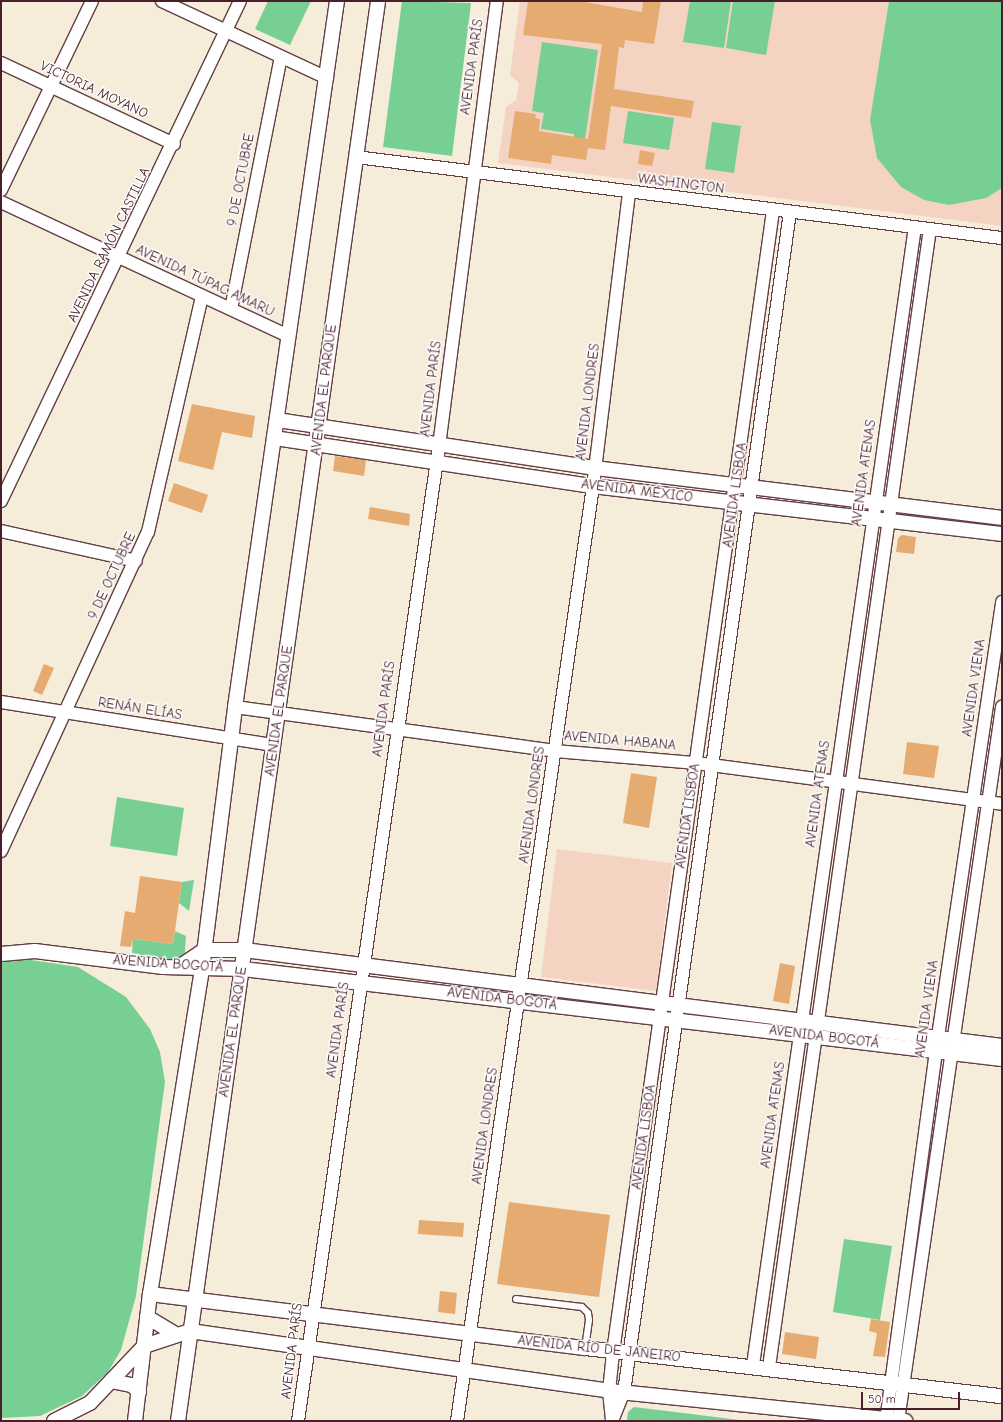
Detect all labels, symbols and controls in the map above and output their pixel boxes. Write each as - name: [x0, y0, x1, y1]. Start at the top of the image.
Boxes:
- street label: AVENIDA PARÍS: [457, 18, 487, 116]
- street label: VICTORIA MOYANO: [37, 58, 151, 122]
- street label: 9 DE OCTUBRE: [224, 132, 258, 228]
- street label: AVENIDA RAMÓN CASTILLA: [64, 165, 154, 325]
- street label: WASHINGTON: [637, 170, 725, 198]
- street label: AVENIDA TÚPAC AMARU: [133, 241, 277, 321]
- street label: AVENIDA EL PARQUE: [308, 324, 340, 456]
- street label: AVENIDA PARÍS: [417, 340, 445, 438]
- street label: AVENIDA LONDRES: [572, 342, 604, 462]
- street label: AVENIDA ATENAS: [848, 419, 880, 527]
- street label: AVENIDA LISBOA: [719, 441, 751, 549]
- street label: AVENIDA MÉXICO: [580, 476, 694, 506]
- street label: 9 DE OCTUBRE: [85, 530, 139, 622]
- street label: AVENIDA VIENA: [959, 638, 989, 738]
- street label: AVENIDA EL PARQUE: [262, 645, 296, 777]
- street label: AVENIDA PARÍS: [369, 660, 399, 758]
- street label: RENÁN ELÍAS: [97, 694, 183, 724]
- street label: AVENIDA HABANA: [563, 728, 677, 754]
- street label: AVENIDA ATENAS: [802, 740, 834, 848]
- street label: AVENIDA LONDRES: [515, 745, 549, 865]
- street label: AVENIDA LISBOA: [672, 762, 704, 870]
- street label: AVENIDA BOGOTÁ: [112, 952, 224, 976]
- street label: AVENIDA VIENA: [912, 959, 942, 1059]
- street label: AVENIDA EL PARQUE: [216, 966, 250, 1098]
- street label: AVENIDA PARÍS: [323, 981, 353, 1079]
- street label: AVENIDA BOGOTÁ: [446, 984, 558, 1014]
- street label: AVENIDA BOGOTÁ: [768, 1022, 880, 1052]
- street label: AVENIDA ATENAS: [757, 1061, 789, 1169]
- street label: AVENIDA LONDRES: [468, 1066, 502, 1186]
- street label: AVENIDA LISBOA: [628, 1083, 660, 1191]
- street label: AVENIDA PARÍS: [278, 1302, 306, 1400]
- street label: AVENIDA RÍO DE JANEIRO: [517, 1332, 681, 1366]
- scale bar: [863, 1384, 962, 1410]
- text: 50 m: [868, 1392, 896, 1406]

